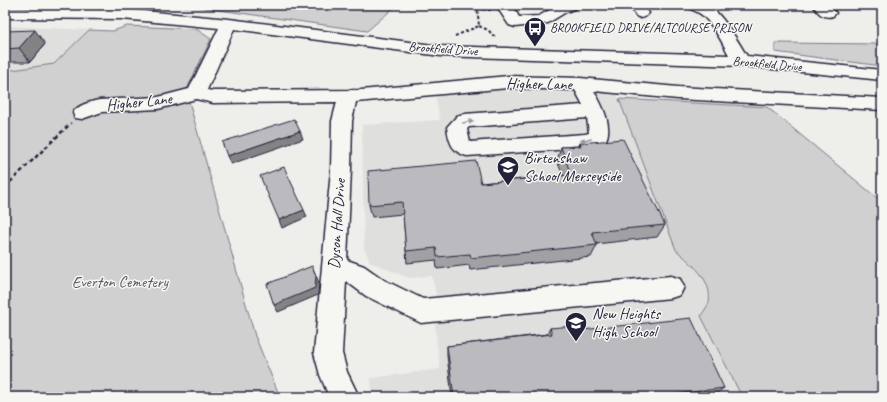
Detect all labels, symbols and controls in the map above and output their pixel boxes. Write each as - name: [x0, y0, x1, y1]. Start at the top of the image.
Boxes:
- bus stop icon: BROOKFIELD DRIVE/ALTCOURSE PRISON: [522, 15, 548, 48]
- place label: BROOKFIELD DRIVE/ALTCOURSE PRISON: [550, 20, 754, 36]
- street label: Brookfield Drive: [408, 39, 479, 59]
- street label: Brookfield Drive: [732, 53, 803, 75]
- street label: Higher Lane: [506, 73, 574, 95]
- street label: Higher Lane: [105, 88, 175, 115]
- one-way arrow: [461, 119, 474, 125]
- one-way arrow: [580, 137, 592, 143]
- place label: Birtenshaw School Merseyside: [524, 148, 623, 186]
- school or university icon: Birtenshaw School Merseyside: [495, 154, 521, 187]
- street label: Dyson Hall Drive: [324, 176, 350, 270]
- park label: Everton Cemetery: [72, 272, 170, 292]
- place label: New Heights High School: [592, 304, 662, 342]
- school or university icon: New Heights High School: [563, 310, 589, 343]

